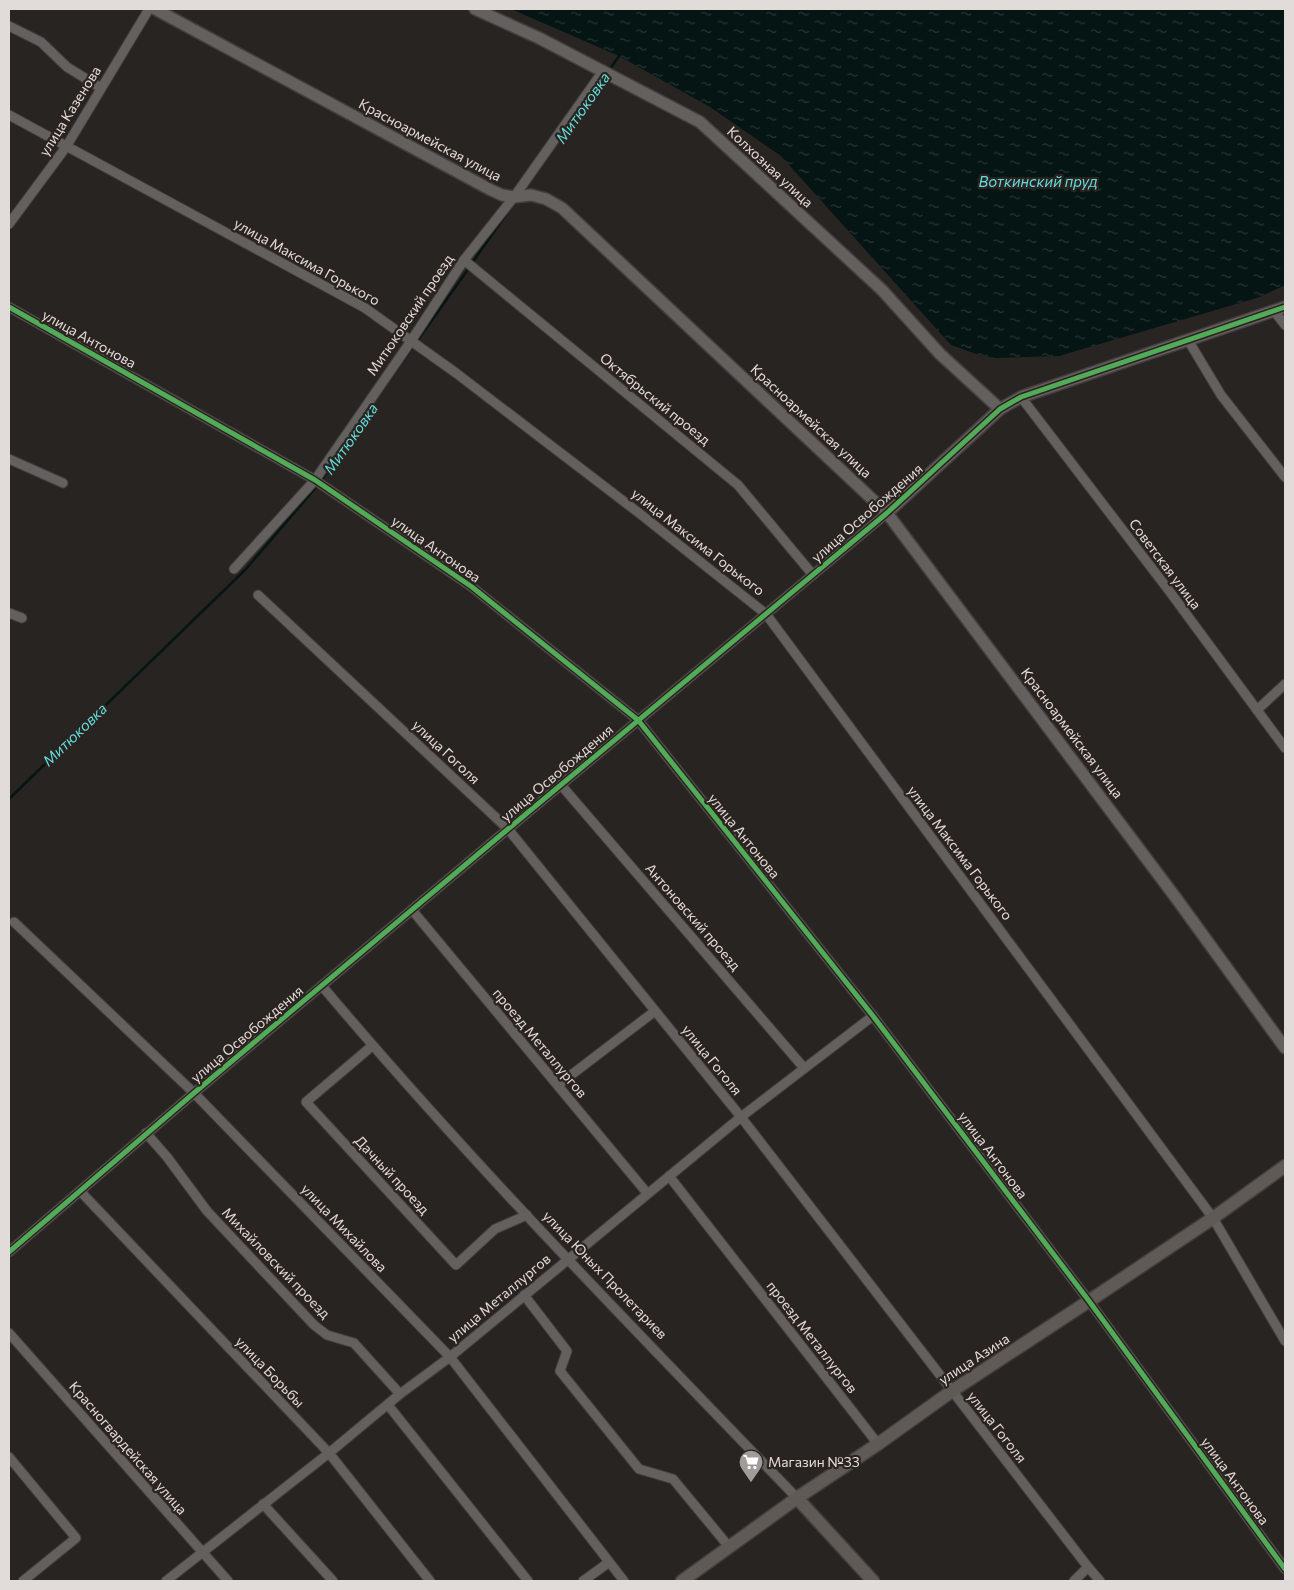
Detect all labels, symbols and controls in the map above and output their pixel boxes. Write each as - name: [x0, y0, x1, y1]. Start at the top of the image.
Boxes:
- street label: улица Казенова: [35, 63, 104, 159]
- water label: Митюковка: [551, 68, 613, 146]
- street label: Красноармейская улица: [356, 95, 504, 184]
- street label: Колхозная улица: [724, 123, 817, 211]
- water label: Воткинский пруд: [978, 172, 1098, 190]
- street label: улица Максима Горького: [231, 214, 383, 309]
- street label: Митюковский проезд: [363, 251, 456, 379]
- street label: улица Антонова: [39, 306, 139, 371]
- street label: Октябрьский проезд: [597, 349, 714, 448]
- street label: Красноармейская улица: [747, 360, 875, 481]
- water label: Митюковка: [319, 399, 381, 477]
- street label: улица Освобождения: [808, 460, 926, 566]
- street label: улица Максима Горького: [628, 484, 768, 599]
- street label: улица Антонова: [389, 512, 484, 586]
- street label: Советская улица: [1126, 515, 1205, 612]
- street label: Красноармейская улица: [1018, 664, 1127, 801]
- water label: Митюковка: [38, 699, 110, 769]
- street label: улица Гоголя: [409, 716, 484, 787]
- street label: улица Освобождения: [497, 721, 616, 825]
- street label: улица Максима Горького: [904, 782, 1017, 923]
- street label: улица Антонова: [705, 790, 784, 882]
- street label: Антоновский проезд: [642, 860, 744, 974]
- street label: улица Освобождения: [187, 982, 306, 1086]
- street label: проезд Металлургов: [490, 985, 591, 1101]
- street label: улица Гоголя: [679, 1021, 746, 1098]
- street label: улица Антонова: [955, 1108, 1032, 1202]
- street label: Дачный проезд: [352, 1132, 433, 1218]
- street label: улица Михайлова: [298, 1180, 391, 1275]
- street label: Михайловский проезд: [219, 1203, 334, 1322]
- street label: улица Юных Пролетариев: [540, 1207, 671, 1342]
- street label: улица Металлургов: [444, 1250, 554, 1346]
- street label: проезд Металлургов: [763, 1277, 861, 1396]
- street label: улица Азина: [935, 1329, 1012, 1388]
- street label: улица Борьбы: [232, 1333, 308, 1411]
- street label: Красногвардейская улица: [66, 1378, 191, 1518]
- street label: улица Гоголя: [964, 1388, 1031, 1466]
- street label: улица Антонова: [1198, 1433, 1273, 1528]
- supermarket icon: Магазин №33: [738, 1449, 764, 1483]
- place label: Магазин №33: [768, 1453, 860, 1470]

